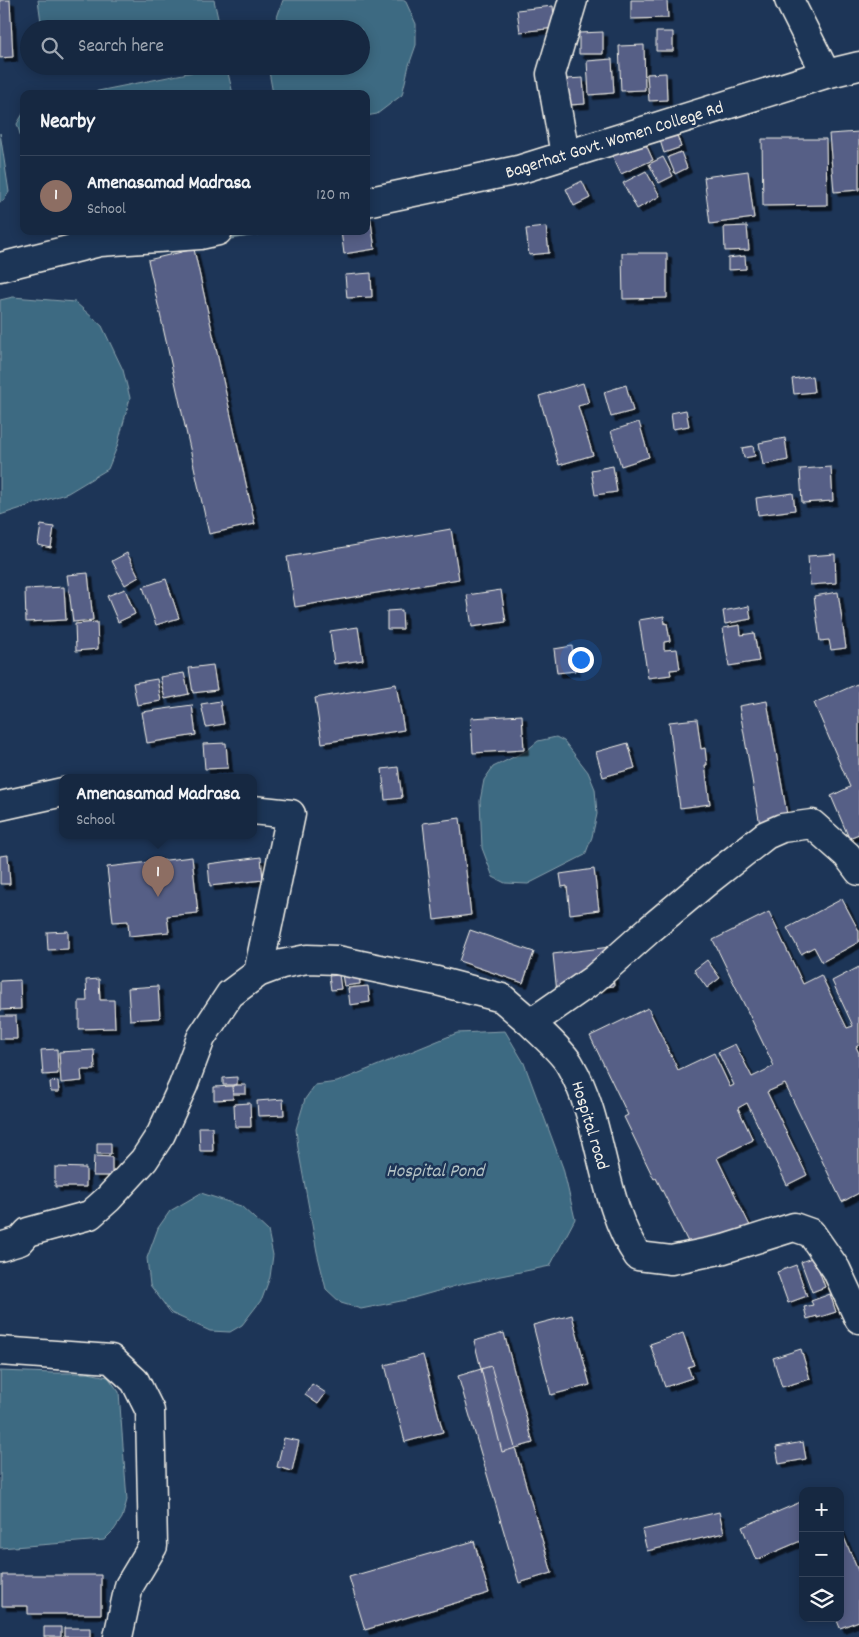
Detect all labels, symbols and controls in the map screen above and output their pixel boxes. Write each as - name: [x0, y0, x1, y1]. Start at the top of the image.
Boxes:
- search box: [20, 20, 370, 75]
- icon: search: [38, 34, 66, 62]
- text: Search here: [78, 34, 164, 61]
- street label: Bagerhat Govt. Women College Rd: [503, 96, 727, 187]
- text: Nearby: [40, 108, 95, 138]
- text: Amenasamad Madrasa: [87, 171, 250, 198]
- text: 1: [54, 184, 58, 207]
- text: 120 m: [316, 184, 350, 207]
- text: School: [87, 198, 126, 221]
- your location: [568, 647, 594, 673]
- popup: [59, 774, 257, 839]
- text: Amenasamad Madrasa: [76, 782, 240, 809]
- text: School: [76, 809, 115, 832]
- pin: 1: [142, 856, 174, 897]
- street label: Hospital road: [563, 1078, 614, 1173]
- water label: Hospital Pond: [386, 1159, 486, 1186]
- map controls: [799, 1487, 844, 1622]
- button: +: [799, 1487, 844, 1532]
- button: −: [799, 1532, 844, 1577]
- button: layers: [799, 1577, 844, 1622]

